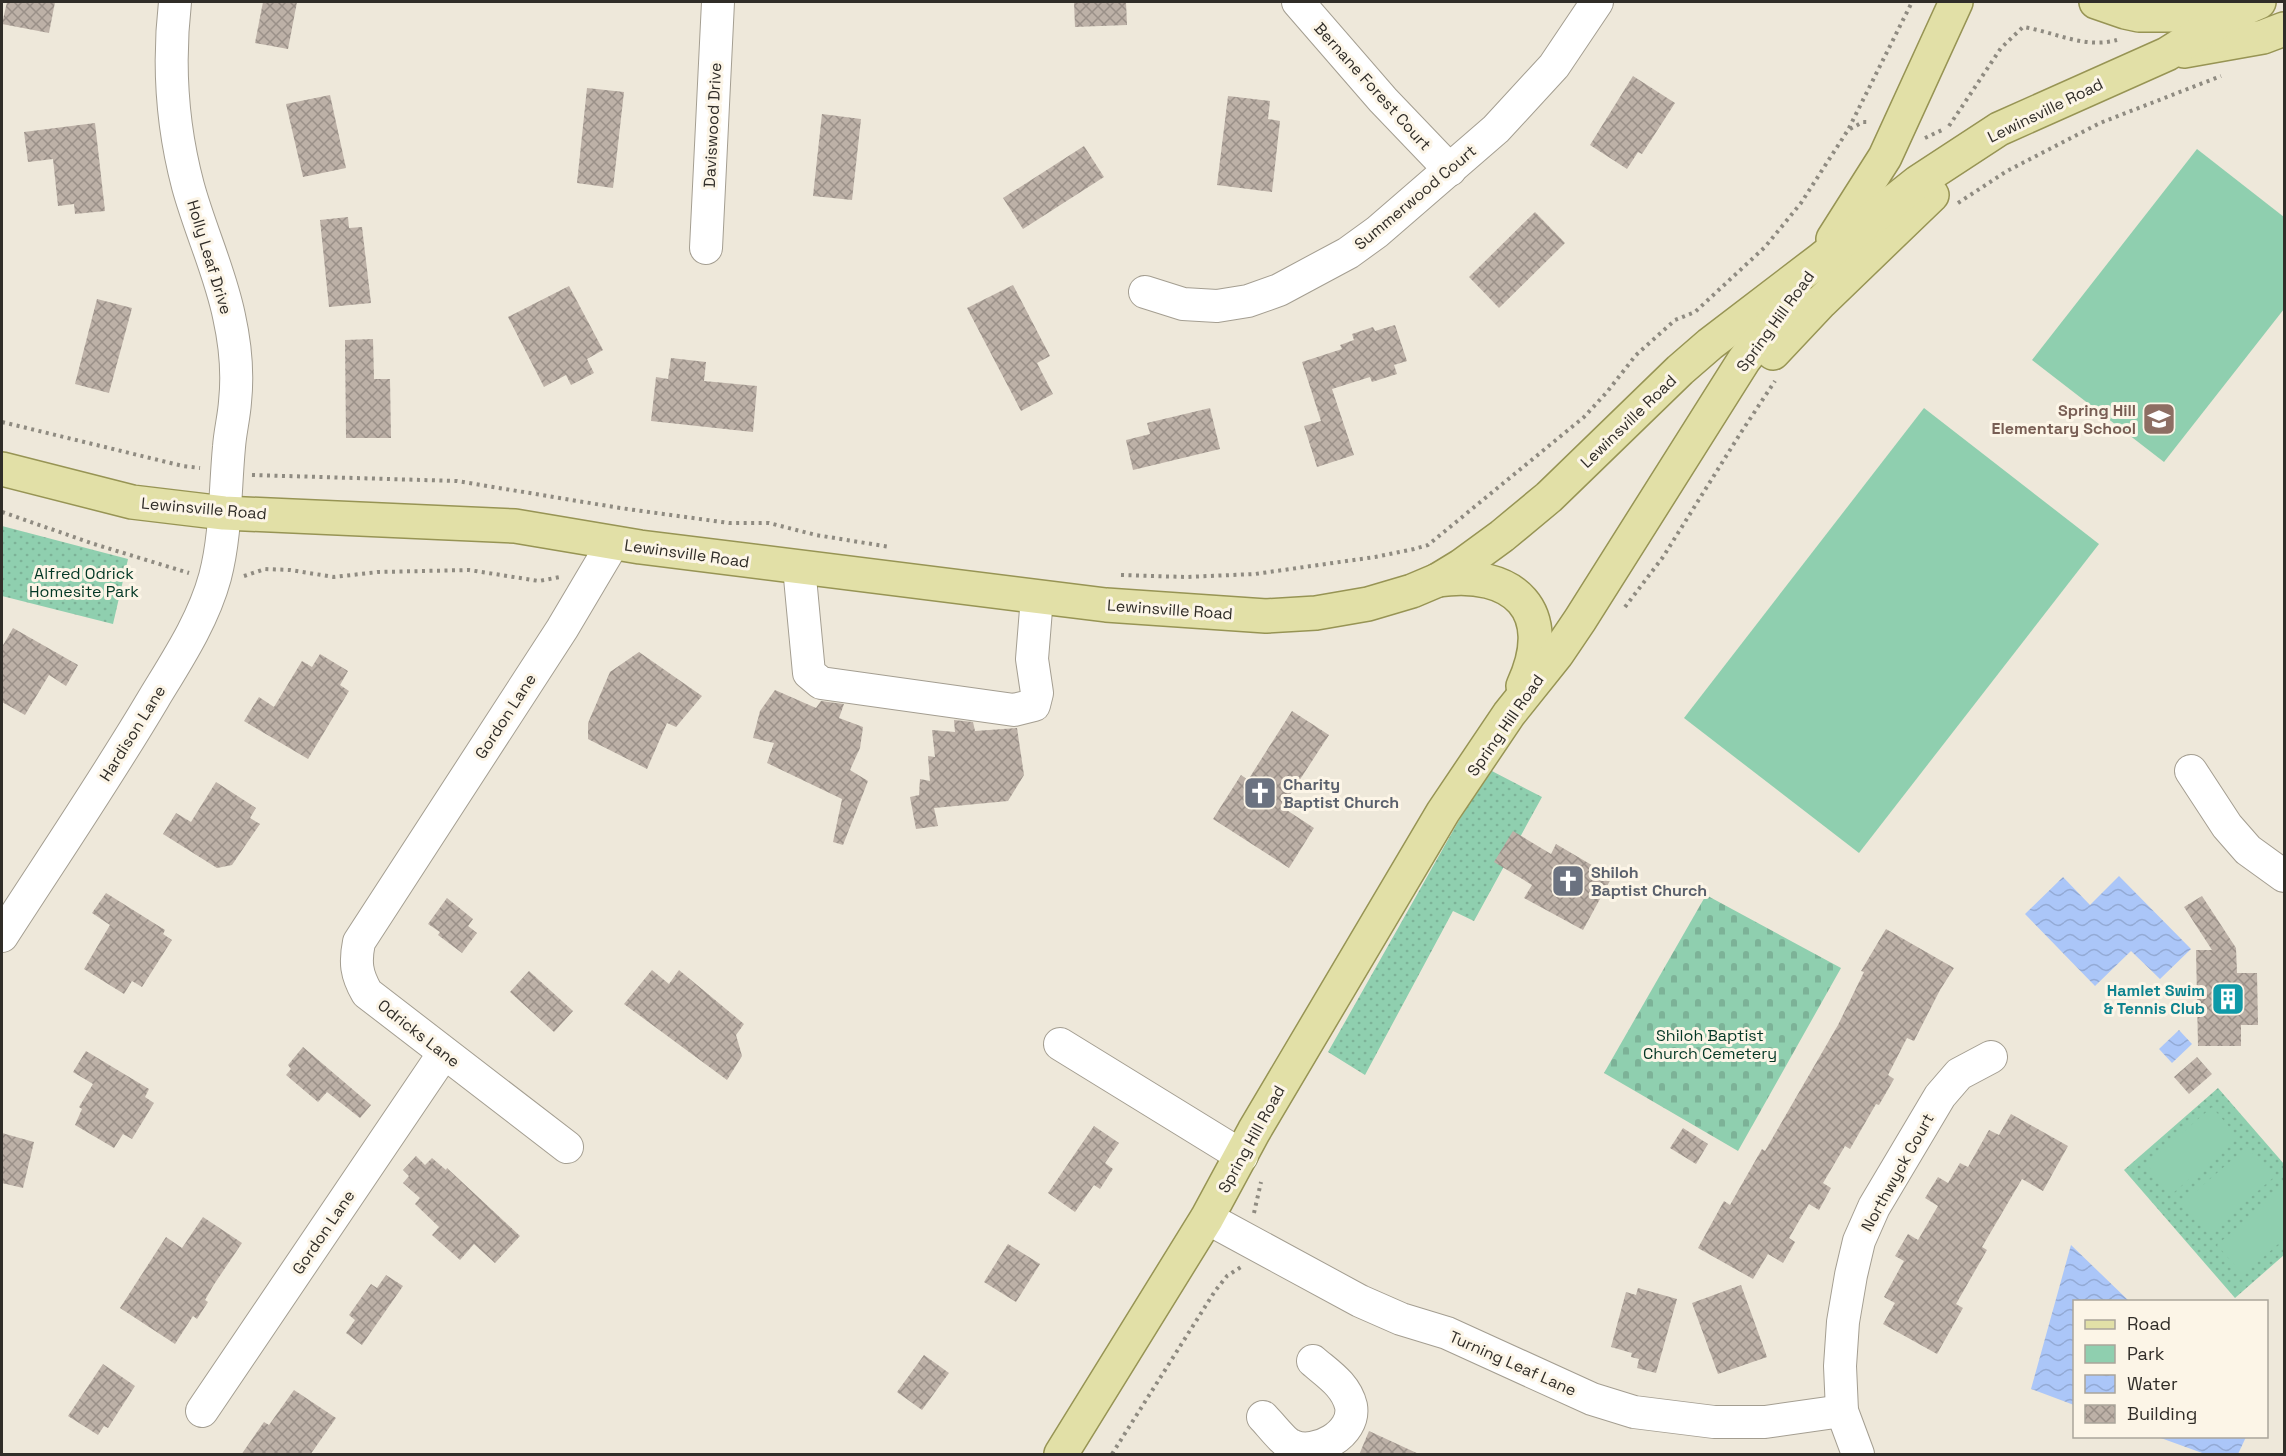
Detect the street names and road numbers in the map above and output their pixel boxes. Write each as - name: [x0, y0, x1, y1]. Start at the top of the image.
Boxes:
- street label: Bernane Forest Court: [1310, 18, 1436, 155]
- street label: Daviswood Drive: [699, 62, 726, 188]
- street label: Lewinsville Road: [1984, 73, 2106, 147]
- street label: Summerwood Court: [1350, 140, 1481, 255]
- street label: Holly Leaf Drive: [182, 197, 237, 317]
- street label: Spring Hill Road: [1732, 267, 1819, 376]
- street label: Lewinsville Road: [1576, 370, 1681, 473]
- street label: Lewinsville Road: [140, 493, 268, 524]
- street label: Lewinsville Road: [623, 534, 751, 573]
- street label: Lewinsville Road: [1106, 595, 1234, 624]
- street label: Gordon Lane: [470, 670, 541, 763]
- street label: Spring Hill Road: [1462, 670, 1548, 780]
- street label: Hardison Lane: [95, 681, 170, 785]
- street label: Odricks Lane: [373, 995, 464, 1072]
- street label: Spring Hill Road: [1213, 1082, 1290, 1197]
- street label: Northwyck Court: [1856, 1109, 1939, 1235]
- street label: Gordon Lane: [287, 1186, 359, 1279]
- street label: Turning Leaf Lane: [1446, 1326, 1580, 1401]

